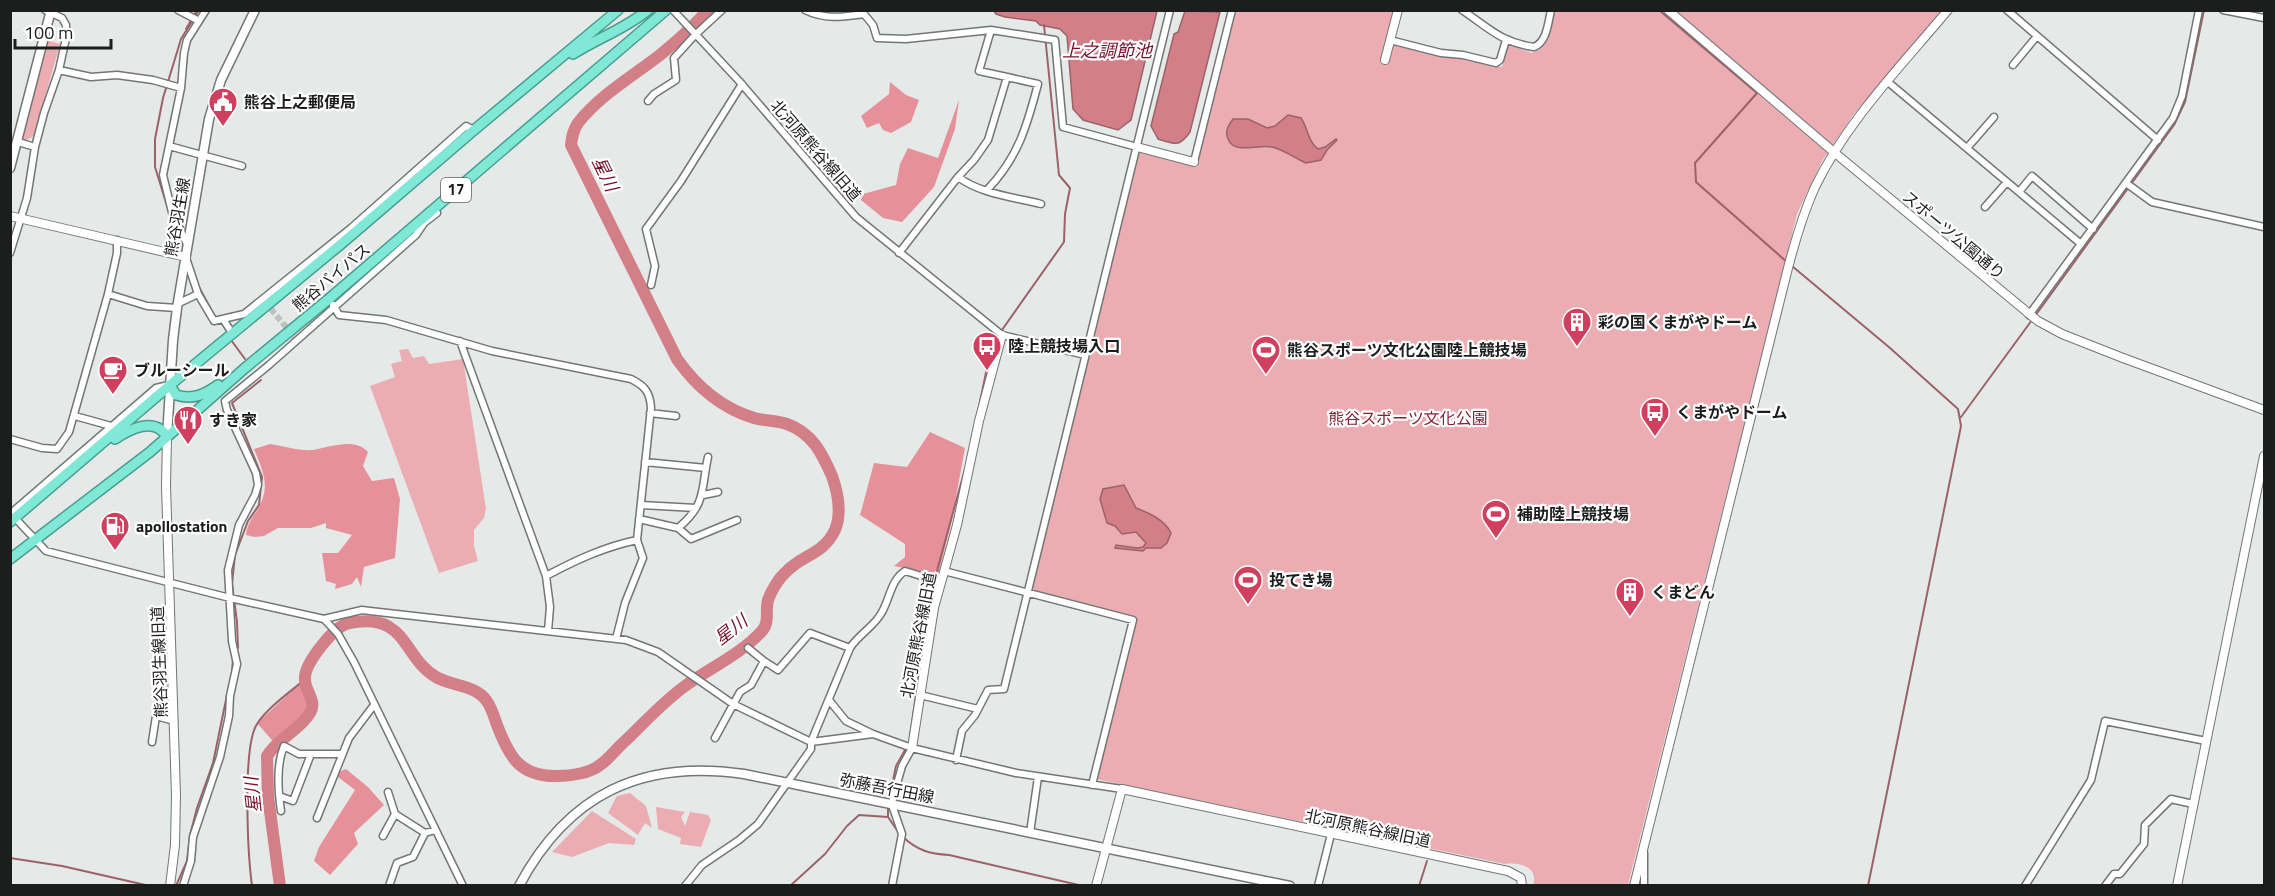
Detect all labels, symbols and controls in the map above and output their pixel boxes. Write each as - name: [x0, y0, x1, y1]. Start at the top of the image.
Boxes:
- scale bar: [15, 12, 111, 50]
- text: 100 m: [24, 19, 73, 46]
- water label: 上之調節池: [1062, 37, 1154, 64]
- public building icon: 熊谷上之郵便局: [207, 86, 239, 128]
- place label: 熊谷上之郵便局: [244, 90, 356, 114]
- street label: 北河原熊谷線旧道: [765, 94, 867, 206]
- water label: 星川: [585, 152, 626, 198]
- street label: 熊谷羽生線: [158, 176, 196, 258]
- road number: 17: [441, 178, 471, 202]
- street label: スポーツ公園通り: [1897, 185, 2011, 285]
- street label: 熊谷バイパス: [287, 237, 375, 317]
- building icon: 彩の国くまがやドーム: [1561, 306, 1593, 348]
- place label: 彩の国くまがやドーム: [1598, 310, 1758, 334]
- bus stop icon: 陸上競技場入口: [971, 330, 1003, 372]
- place label: 陸上競技場入口: [1008, 334, 1120, 358]
- sports icon: 熊谷スポーツ文化公園陸上競技場: [1250, 334, 1282, 376]
- place label: 熊谷スポーツ文化公園陸上競技場: [1287, 338, 1527, 362]
- cafe icon: ブルーシール: [97, 354, 129, 396]
- place label: ブルーシール: [134, 358, 230, 382]
- bus stop icon: くまがやドーム: [1639, 396, 1671, 438]
- place label: くまがやドーム: [1676, 400, 1788, 424]
- restaurant icon: すき家: [172, 404, 204, 446]
- park label: 熊谷スポーツ文化公園: [1328, 406, 1488, 430]
- place label: すき家: [209, 408, 257, 432]
- sports icon: 補助陸上競技場: [1480, 498, 1512, 540]
- place label: 補助陸上競技場: [1517, 502, 1629, 526]
- fuel station icon: apollostation: [99, 510, 131, 552]
- place label: apollostation: [136, 514, 227, 538]
- sports icon: 投てき場: [1232, 564, 1264, 606]
- place label: 投てき場: [1269, 568, 1333, 592]
- street label: 北河原熊谷線旧道: [894, 570, 942, 700]
- building icon: くまどん: [1614, 576, 1646, 618]
- place label: くまどん: [1651, 580, 1715, 604]
- street label: 熊谷羽生線旧道: [145, 606, 173, 718]
- water label: 星川: [708, 607, 755, 651]
- street label: 弥藤吾行田線: [838, 767, 936, 809]
- water label: 星川: [237, 774, 268, 814]
- street label: 北河原熊谷線旧道: [1303, 803, 1433, 853]

